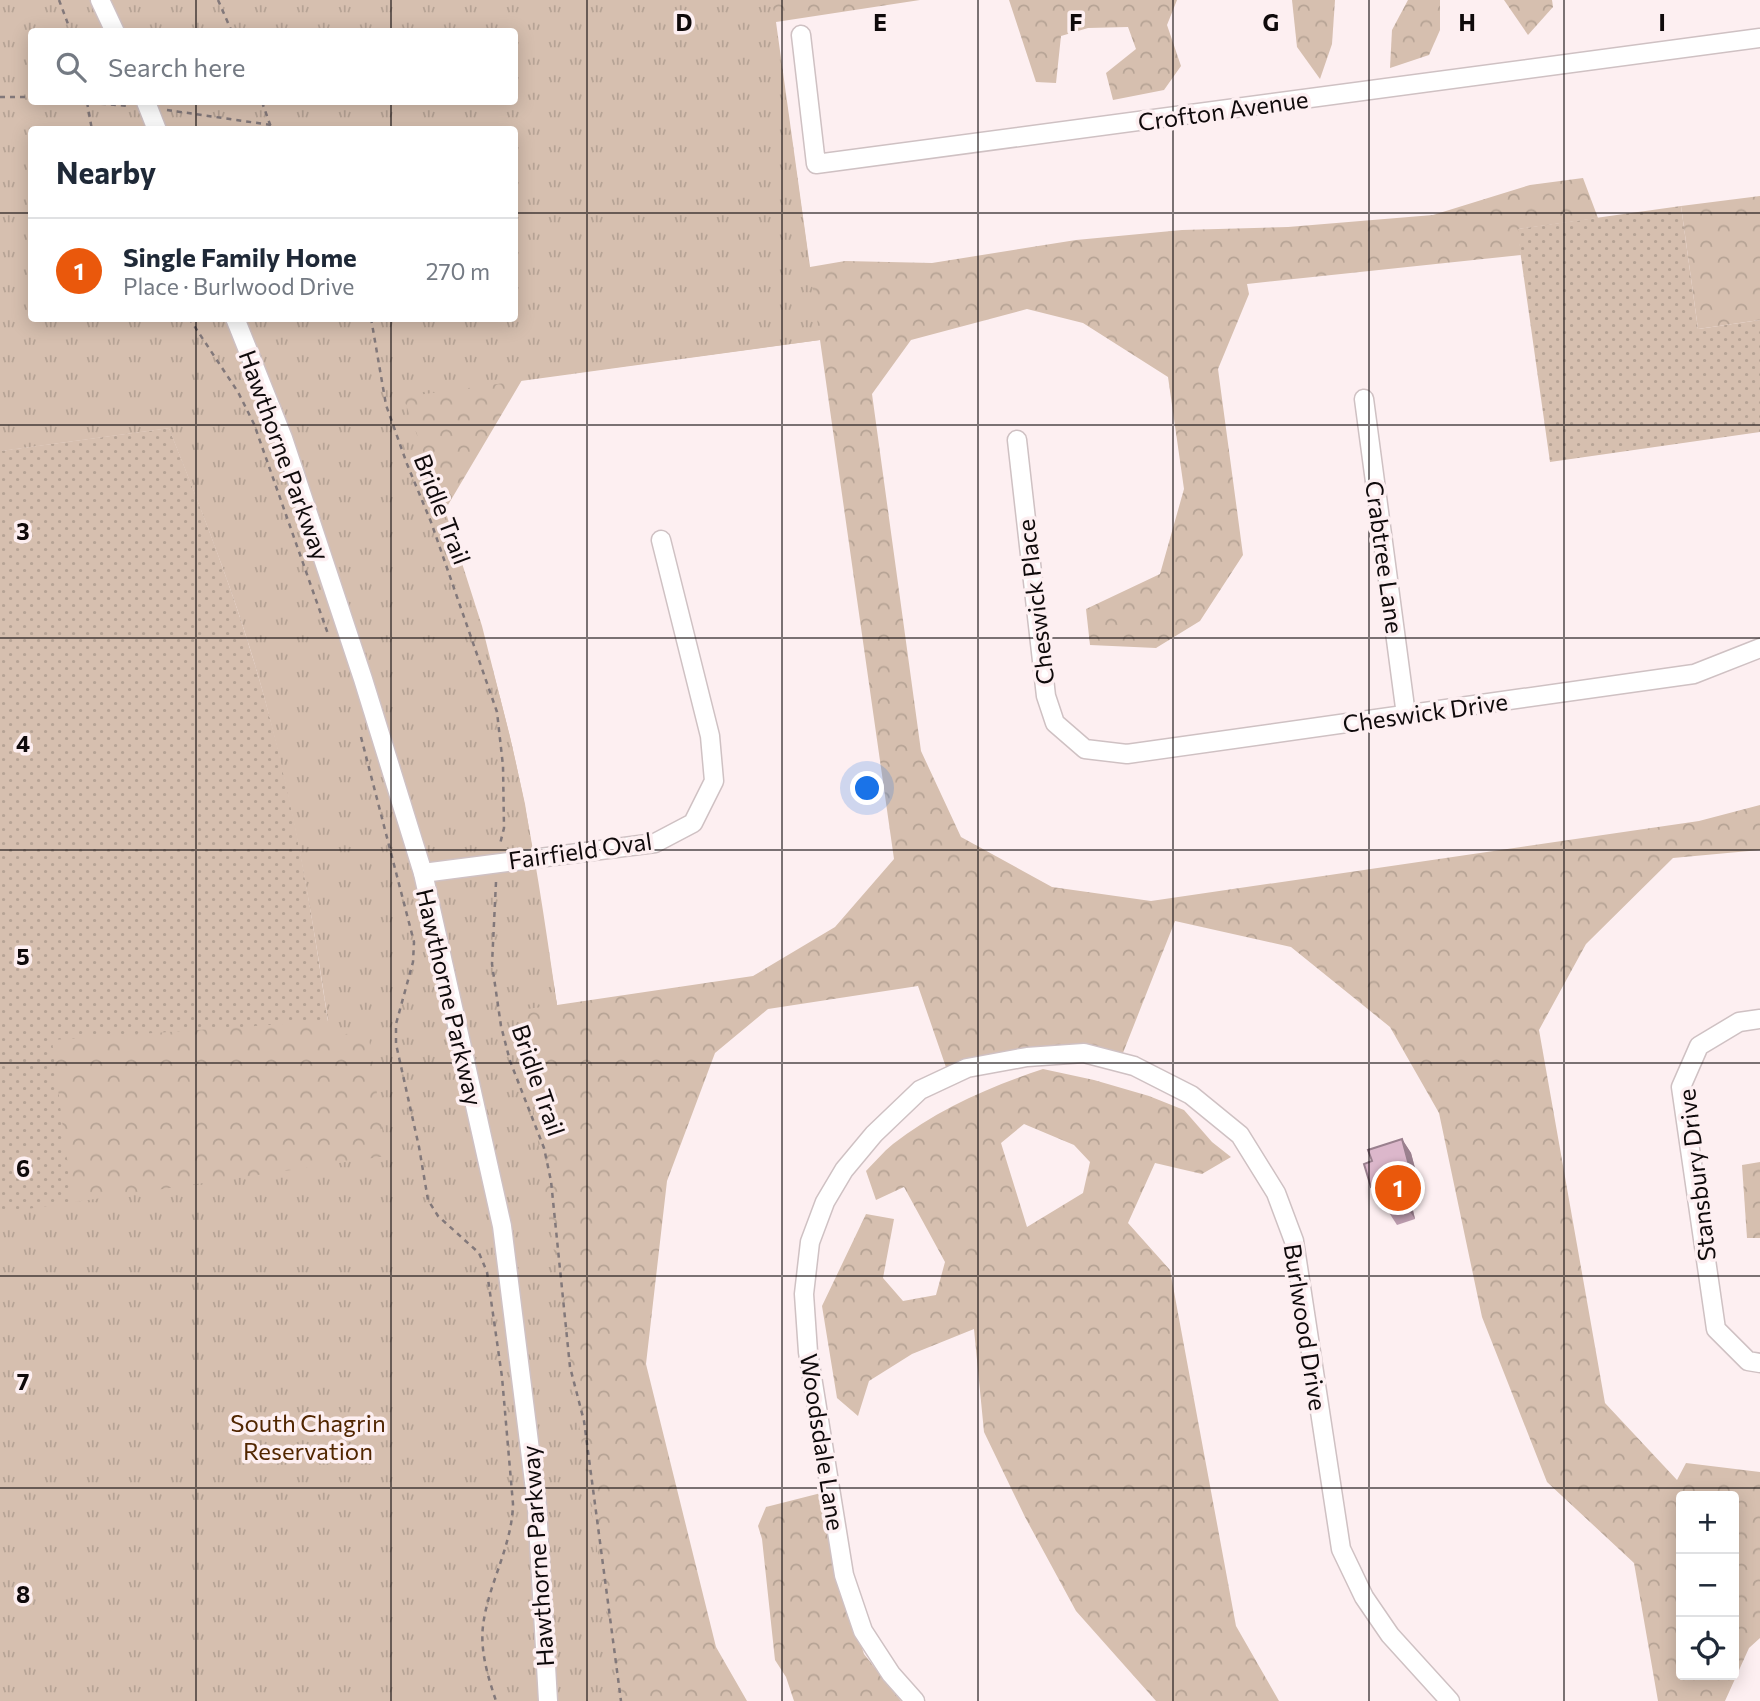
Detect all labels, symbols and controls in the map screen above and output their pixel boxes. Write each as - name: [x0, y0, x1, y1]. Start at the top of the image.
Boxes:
- text: D: [676, 8, 693, 36]
- text: E: [873, 8, 887, 36]
- text: F: [1069, 8, 1083, 36]
- text: G: [1263, 8, 1279, 36]
- text: H: [1458, 8, 1476, 36]
- text: I: [1658, 8, 1666, 36]
- search box: [28, 28, 518, 105]
- icon: search: [52, 48, 90, 86]
- text: Search here: [108, 51, 246, 82]
- street label: Crofton Avenue: [1136, 84, 1310, 136]
- text: Nearby: [56, 153, 156, 190]
- text: Single Family Home: [123, 241, 357, 272]
- text: 1: [74, 257, 84, 285]
- text: 270 m: [426, 257, 490, 285]
- text: Place · Burlwood Drive: [123, 272, 355, 300]
- street label: Hawthorne Parkway: [233, 346, 337, 564]
- street label: Bridle Trail: [409, 450, 477, 568]
- street label: Crabtree Lane: [1360, 479, 1410, 635]
- text: 3: [16, 517, 30, 545]
- street label: Cheswick Place: [1010, 518, 1060, 686]
- street label: Cheswick Drive: [1341, 686, 1509, 738]
- text: 4: [16, 729, 30, 757]
- your location: [850, 771, 884, 805]
- street label: Fairfield Oval: [506, 826, 654, 874]
- street label: Hawthorne Parkway: [411, 886, 489, 1108]
- text: 5: [16, 942, 30, 970]
- street label: Bridle Trail: [506, 1020, 572, 1140]
- street label: Stansbury Drive: [1671, 1087, 1721, 1263]
- text: 6: [16, 1154, 30, 1182]
- pin: 1: [1375, 1162, 1421, 1214]
- street label: Burlwood Drive: [1279, 1242, 1333, 1412]
- street label: Woodsdale Lane: [795, 1351, 851, 1533]
- text: 7: [17, 1367, 29, 1395]
- park label: South Chagrin Reservation: [230, 1408, 386, 1465]
- street label: Hawthorne Parkway: [515, 1444, 559, 1668]
- map controls: [1676, 1491, 1739, 1680]
- button: +: [1676, 1491, 1739, 1554]
- button: −: [1676, 1554, 1739, 1617]
- text: 8: [16, 1580, 30, 1608]
- button: locate: [1676, 1617, 1739, 1680]

